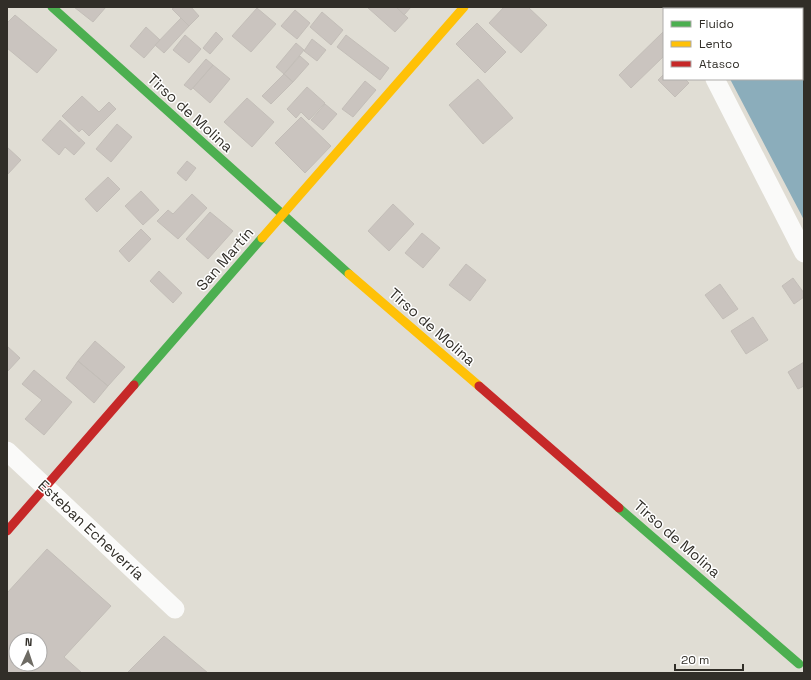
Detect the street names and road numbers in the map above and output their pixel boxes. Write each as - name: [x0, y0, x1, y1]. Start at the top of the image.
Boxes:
- street label: Tirso de Molina: [144, 69, 237, 156]
- street label: San Martín: [192, 223, 257, 294]
- street label: Tirso de Molina: [385, 284, 480, 370]
- street label: Esteban Echeverría: [34, 475, 149, 584]
- street label: Tirso de Molina: [630, 496, 725, 582]

